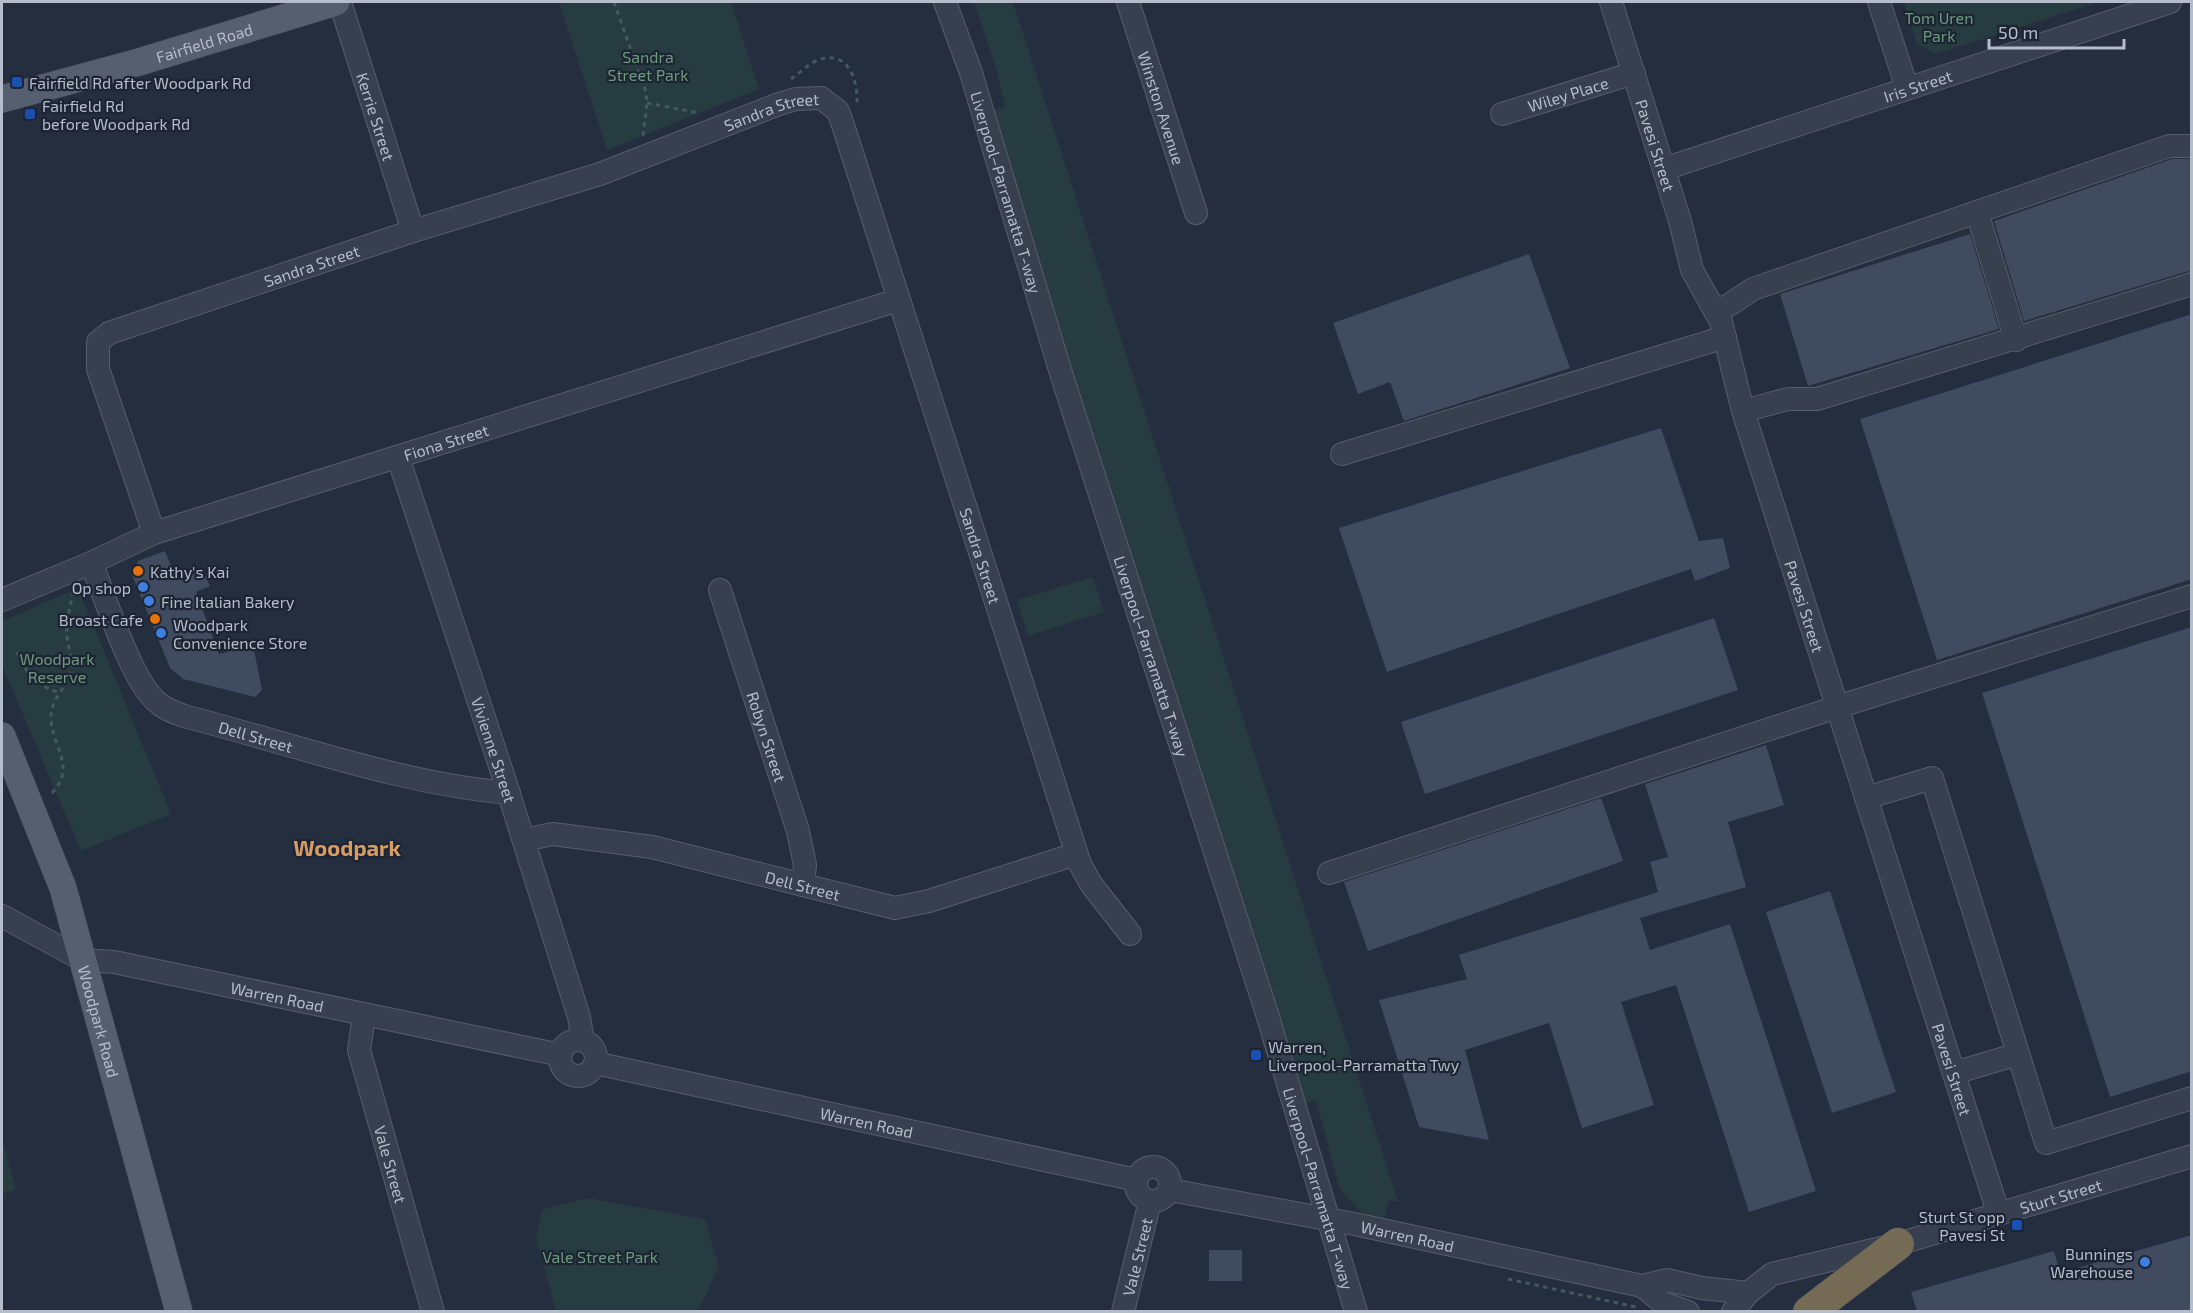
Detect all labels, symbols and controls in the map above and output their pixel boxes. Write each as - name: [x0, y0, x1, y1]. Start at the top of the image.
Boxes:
- park label: Tom Uren Park: [1905, 8, 1973, 45]
- scale bar: [1989, 12, 2124, 50]
- street label: Fairfield Road: [153, 18, 255, 66]
- text: 50 m: [1998, 21, 2038, 43]
- park label: Sandra Street Park: [608, 47, 688, 84]
- street label: Winston Avenue: [1135, 49, 1189, 167]
- street label: Iris Street: [1881, 65, 1954, 105]
- street label: Kerrie Street: [354, 70, 399, 163]
- street label: Wiley Place: [1525, 72, 1611, 115]
- place label: Fairfield Rd after Woodpark Rd: [29, 73, 251, 92]
- marker: Fairfield Rd after Woodpark Rd: [10, 75, 24, 89]
- street label: Sandra Street: [721, 89, 820, 134]
- street label: Liverpool–Parramatta T-way: [967, 89, 1046, 296]
- place label: Fairfield Rd before Woodpark Rd: [42, 96, 190, 133]
- street label: Pavesi Street: [1633, 97, 1679, 193]
- marker: Fairfield Rd before Woodpark Rd: [23, 107, 37, 121]
- street label: Sandra Street: [261, 240, 362, 290]
- street label: Fiona Street: [401, 419, 491, 464]
- street label: Sandra Street: [957, 505, 1005, 606]
- street label: Liverpool–Parramatta T-way: [1111, 553, 1193, 759]
- street label: Pavesi Street: [1782, 558, 1829, 654]
- place label: Kathy's Kai: [150, 562, 229, 581]
- marker: Kathy's Kai: [131, 564, 145, 578]
- place label: Op shop: [72, 578, 131, 597]
- marker: Op shop: [136, 580, 150, 594]
- place label: Fine Italian Bakery: [161, 592, 295, 611]
- marker: Fine Italian Bakery: [142, 594, 156, 608]
- place label: Broast Cafe: [59, 610, 143, 629]
- marker: Broast Cafe: [148, 612, 162, 626]
- place label: Woodpark Convenience Store: [173, 615, 307, 652]
- marker: Woodpark Convenience Store: [154, 626, 168, 640]
- park label: Woodpark Reserve: [20, 649, 94, 686]
- street label: Robyn Street: [744, 689, 791, 784]
- street label: Vivienne Street: [468, 694, 521, 805]
- street label: Dell Street: [217, 716, 295, 755]
- district label: Woodpark: [293, 834, 402, 860]
- street label: Dell Street: [763, 866, 842, 903]
- street label: Woodpark Road: [75, 963, 124, 1079]
- street label: Warren Road: [229, 977, 326, 1015]
- street label: Pavesi Street: [1929, 1021, 1976, 1117]
- place label: Warren, Liverpool-Parramatta Twy: [1268, 1037, 1460, 1074]
- marker: Warren, Liverpool-Parramatta Twy: [1249, 1048, 1263, 1062]
- street label: Liverpool–Parramatta T-way: [1280, 1085, 1358, 1292]
- street label: Warren Road: [818, 1102, 915, 1141]
- street label: Vale Street: [371, 1123, 411, 1205]
- street label: Sturt Street: [2017, 1174, 2104, 1217]
- place label: Sturt St opp Pavesi St: [1919, 1207, 2005, 1244]
- street label: Vale Street: [1118, 1216, 1155, 1298]
- street label: Warren Road: [1359, 1216, 1456, 1255]
- marker: Sturt St opp Pavesi St: [2010, 1218, 2024, 1232]
- place label: Bunnings Warehouse: [2050, 1244, 2133, 1281]
- park label: Vale Street Park: [542, 1247, 658, 1266]
- marker: Bunnings Warehouse: [2138, 1255, 2152, 1269]

